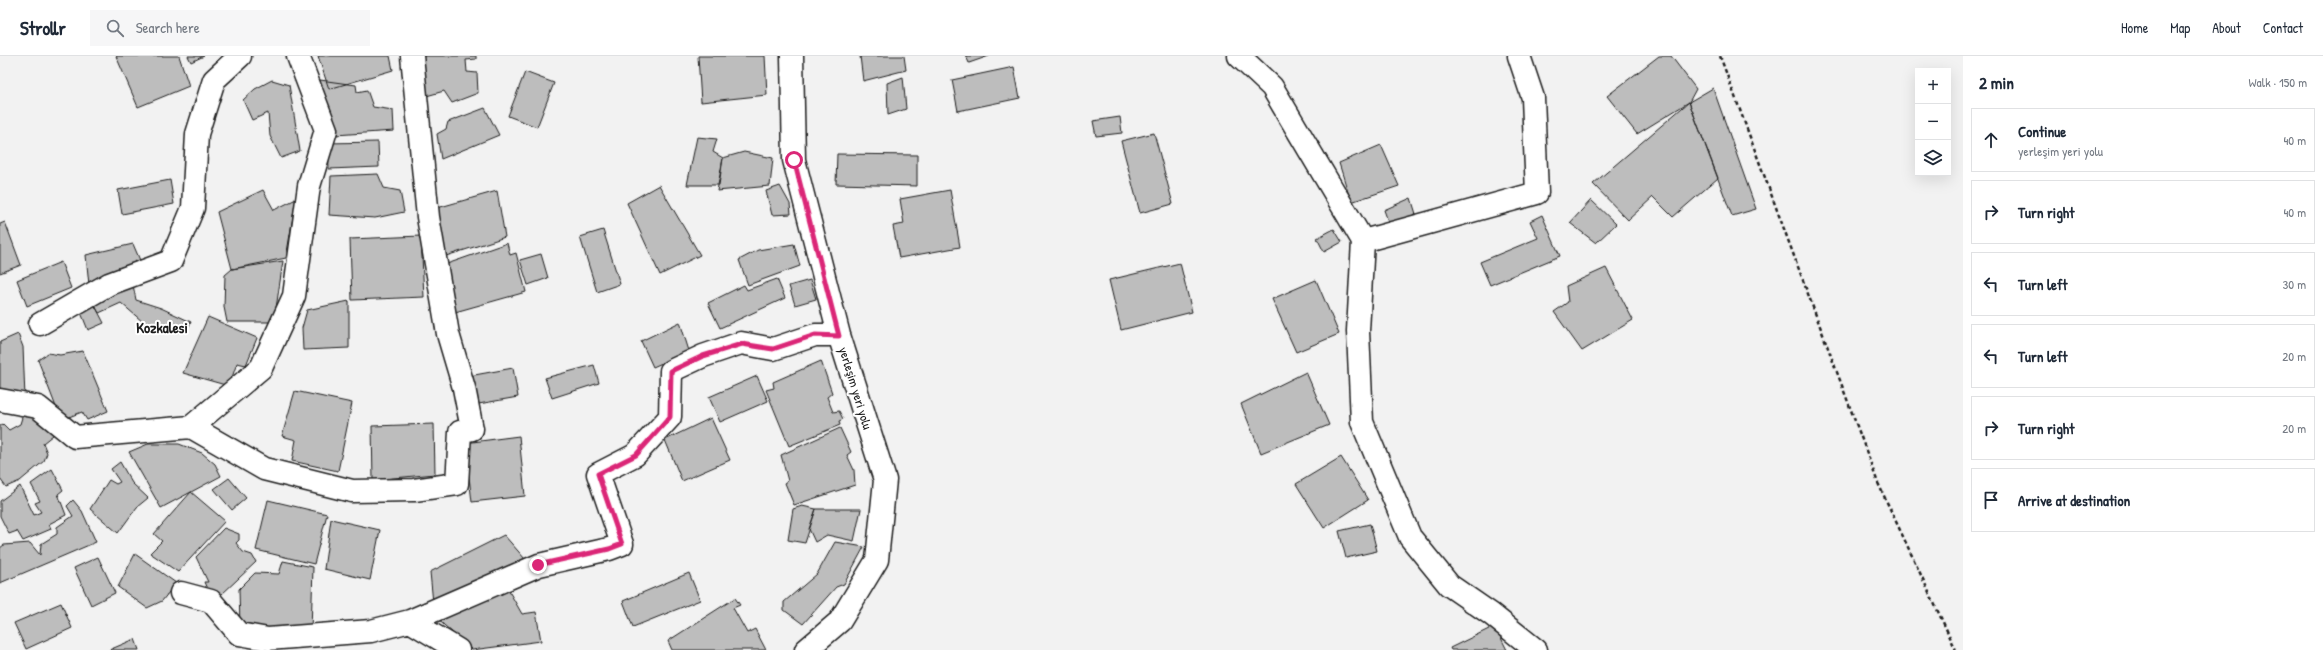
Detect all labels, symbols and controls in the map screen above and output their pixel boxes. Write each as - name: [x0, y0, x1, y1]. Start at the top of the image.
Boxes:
- search box: [90, 10, 370, 46]
- text: Strollr: [20, 15, 66, 41]
- icon: search: [104, 17, 126, 39]
- text: Search here: [136, 17, 200, 38]
- text: Home: [2121, 18, 2148, 37]
- text: Map: [2170, 18, 2190, 37]
- text: About: [2212, 18, 2241, 37]
- text: Contact: [2263, 18, 2303, 37]
- map controls: [1915, 68, 1951, 176]
- button: +: [1915, 68, 1951, 104]
- text: 2 min: [1979, 71, 2014, 94]
- text: Walk · 150 m: [2249, 73, 2307, 91]
- button: −: [1915, 104, 1951, 140]
- text: Continue: [2018, 121, 2066, 142]
- icon: ahead: [1980, 129, 2002, 151]
- text: 40 m: [2283, 131, 2306, 149]
- button: layers: [1915, 140, 1951, 176]
- text: yerleşim yeri yolu: [2018, 142, 2103, 160]
- route start: [785, 151, 803, 169]
- icon: right: [1980, 201, 2002, 223]
- text: Turn right: [2018, 202, 2074, 223]
- text: 40 m: [2283, 203, 2306, 221]
- icon: left: [1980, 273, 2002, 295]
- text: Turn left: [2018, 274, 2068, 295]
- text: 30 m: [2283, 275, 2306, 293]
- district label: Kozkalesi: [136, 317, 188, 338]
- street label: yerleşim yeri yolu: [835, 345, 877, 431]
- icon: left: [1980, 345, 2002, 367]
- text: Turn left: [2018, 346, 2068, 367]
- text: 20 m: [2282, 347, 2306, 365]
- icon: right: [1980, 417, 2002, 439]
- text: Turn right: [2018, 418, 2074, 439]
- text: 20 m: [2282, 419, 2306, 437]
- icon: arrive: [1980, 489, 2002, 511]
- text: Arrive at destination: [2018, 490, 2130, 511]
- route end: [529, 556, 547, 574]

